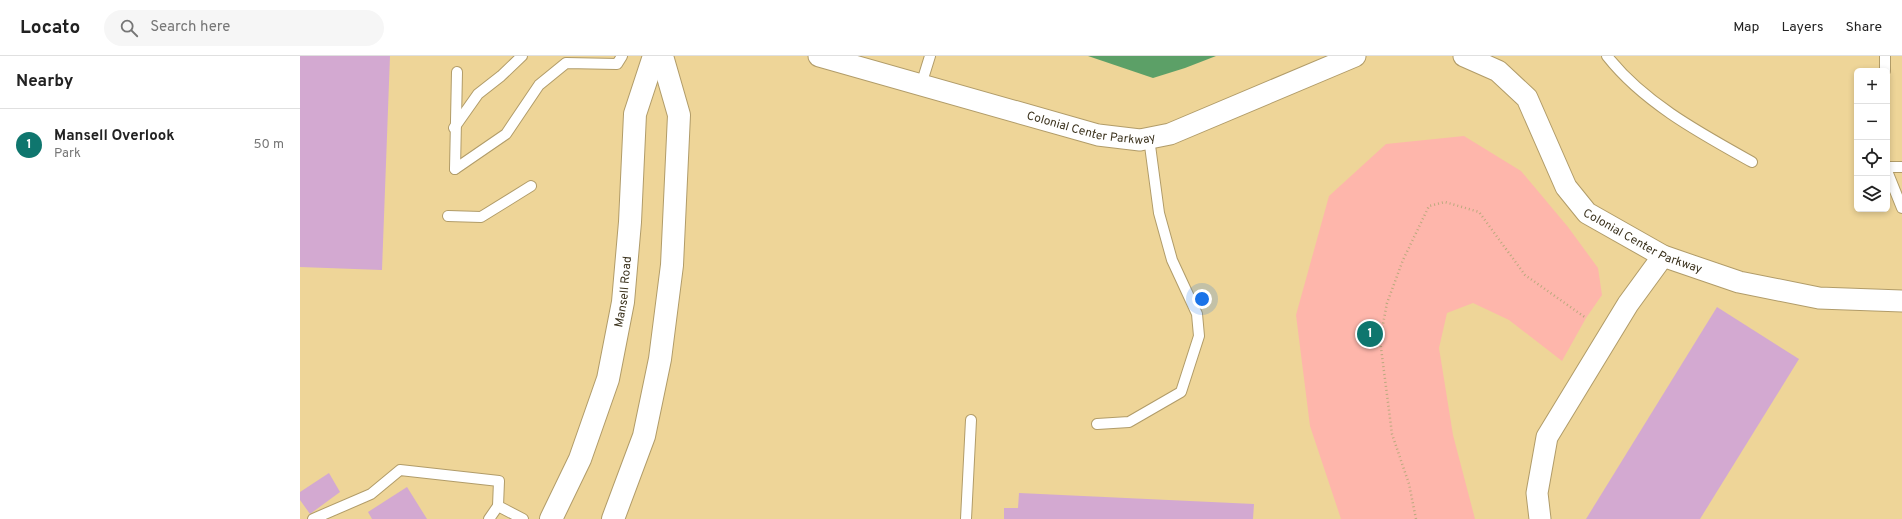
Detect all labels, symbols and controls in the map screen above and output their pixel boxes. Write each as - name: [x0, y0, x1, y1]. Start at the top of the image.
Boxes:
- search box: [104, 10, 384, 46]
- text: Locato: [20, 16, 80, 40]
- icon: search: [118, 17, 140, 39]
- text: Search here: [150, 18, 230, 37]
- text: Map: [1733, 19, 1759, 36]
- text: Layers: [1781, 19, 1823, 36]
- text: Share: [1845, 19, 1882, 36]
- map controls: [1854, 68, 1890, 212]
- button: +: [1854, 68, 1890, 104]
- text: Nearby: [16, 71, 73, 93]
- button: −: [1854, 104, 1890, 140]
- street label: Colonial Center Parkway: [1025, 108, 1157, 149]
- text: Mansell Overlook: [54, 127, 175, 146]
- text: 1: [26, 137, 32, 153]
- text: 50 m: [254, 137, 284, 153]
- button: locate: [1854, 140, 1890, 176]
- text: Park: [54, 146, 81, 162]
- button: layers: [1854, 176, 1890, 212]
- street label: Colonial Center Parkway: [1580, 205, 1704, 278]
- street label: Mansell Road: [611, 256, 636, 329]
- your location: [1192, 289, 1212, 309]
- pin: 1: [1357, 319, 1383, 349]

